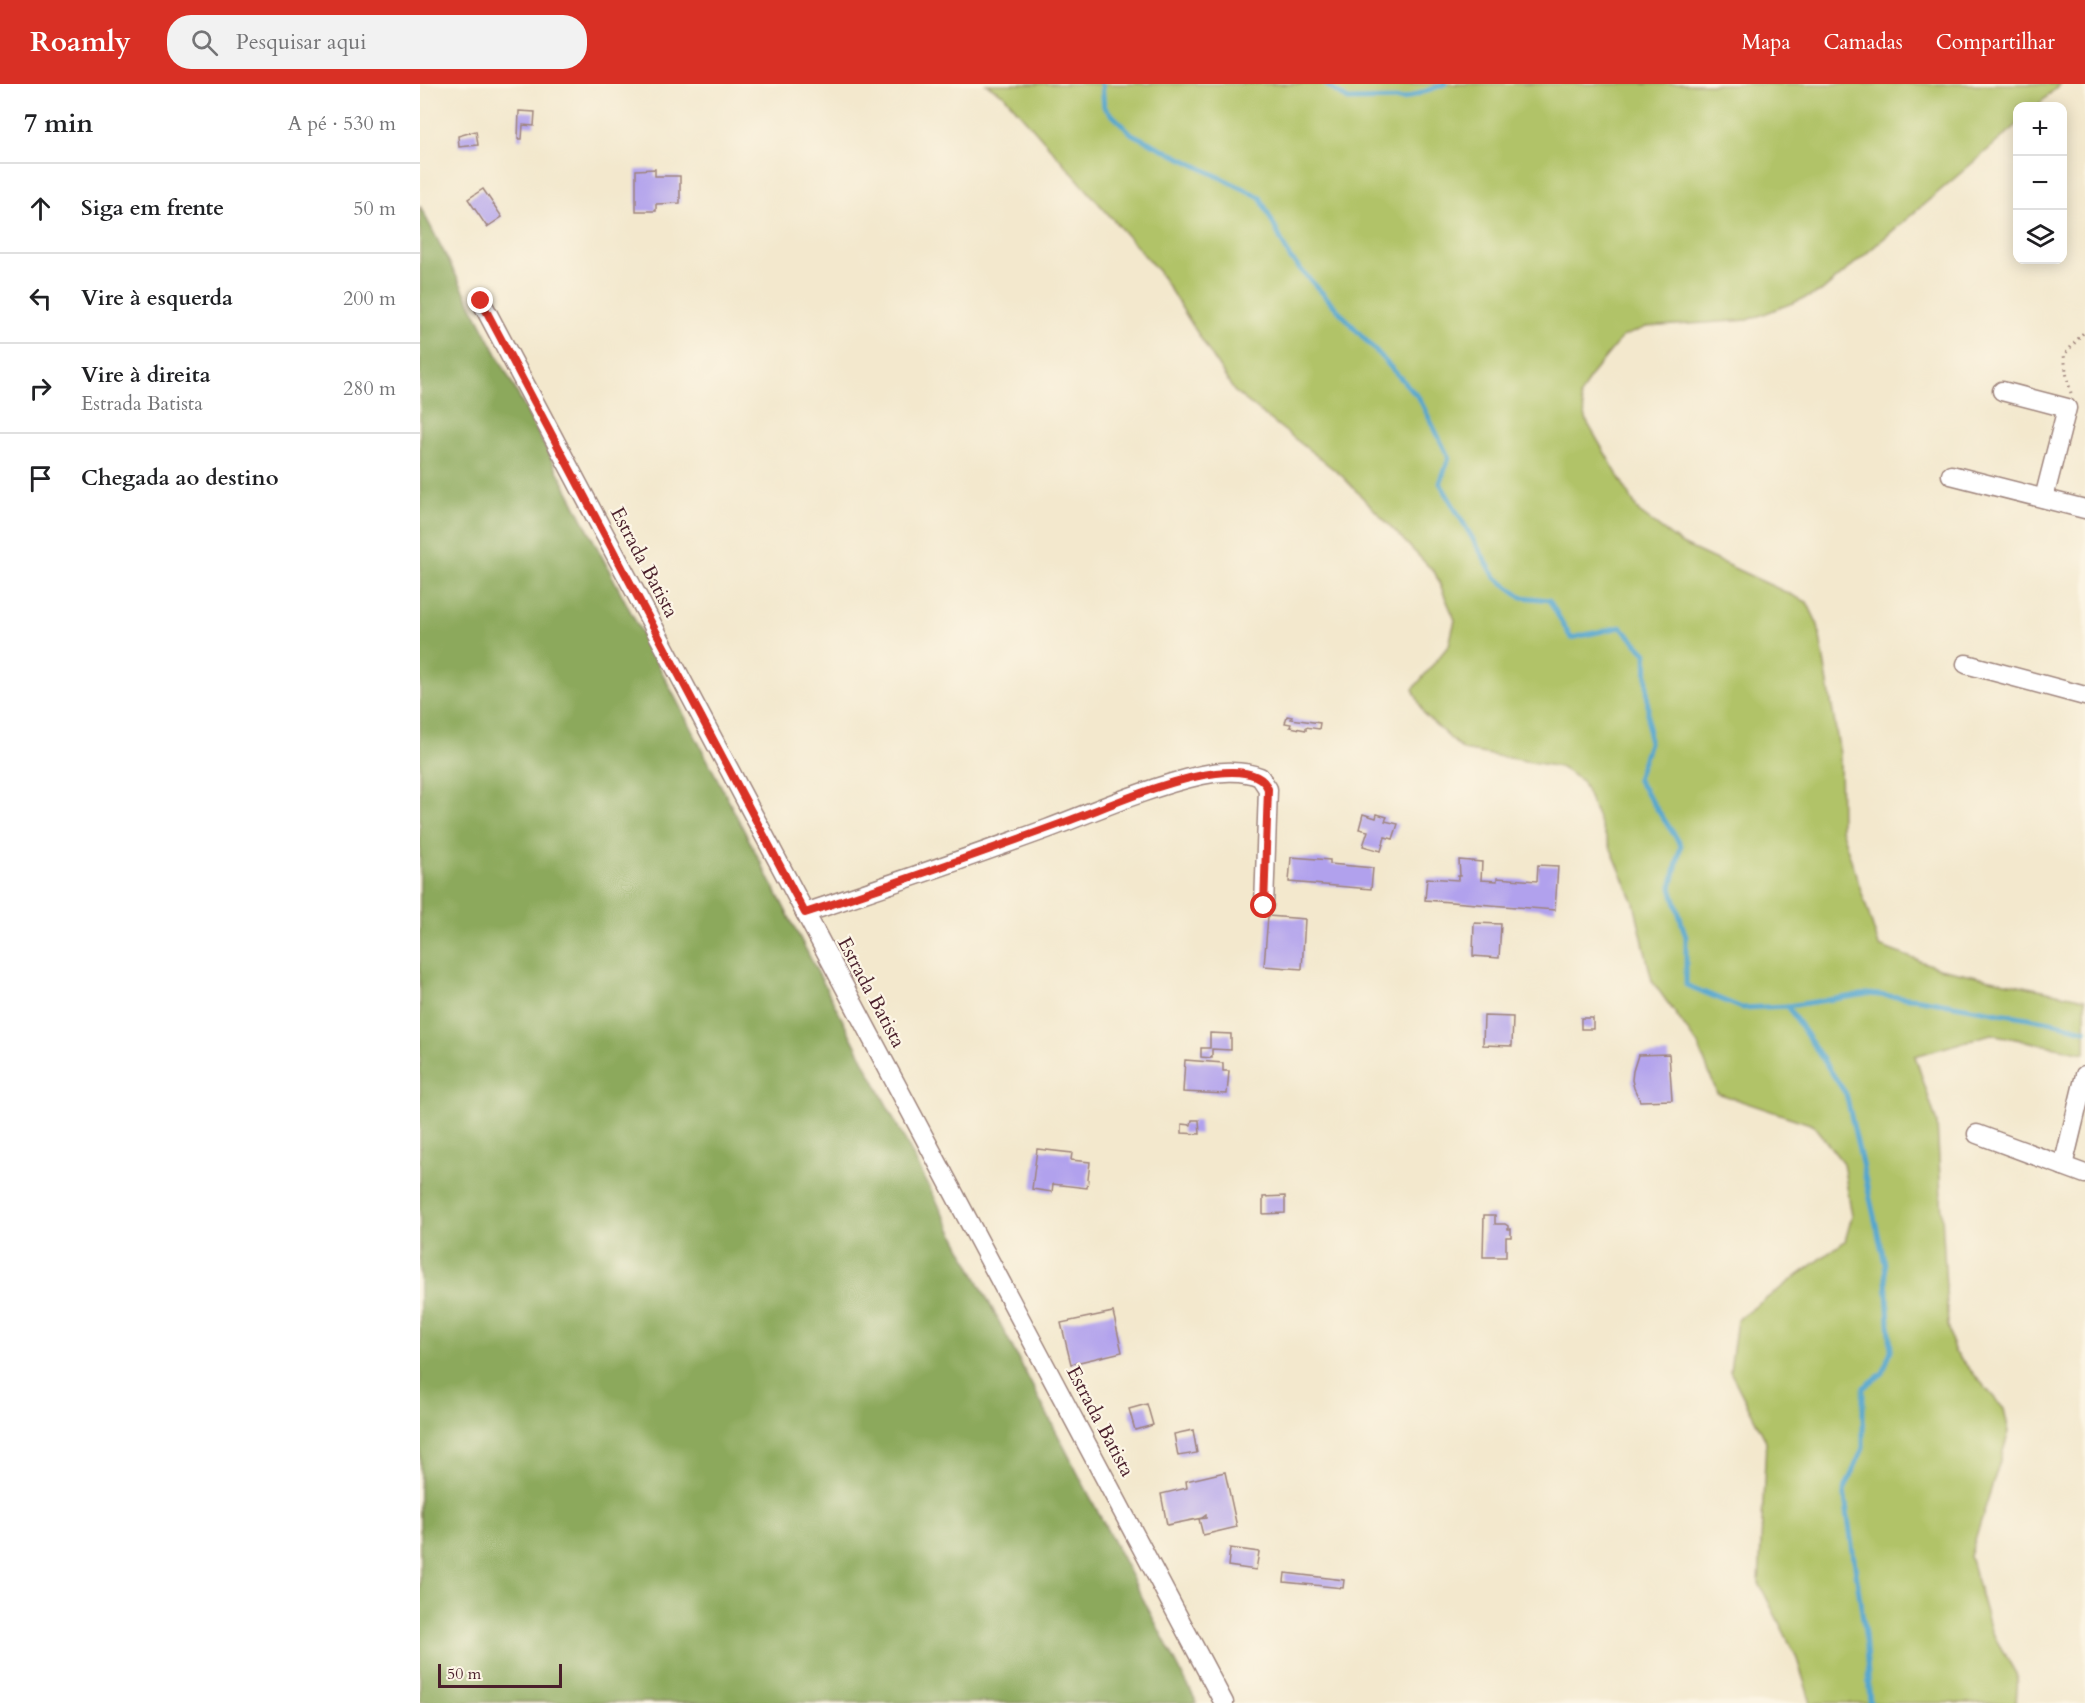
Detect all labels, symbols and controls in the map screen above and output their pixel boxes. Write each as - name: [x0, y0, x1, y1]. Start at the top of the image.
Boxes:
- search box: [167, 15, 587, 69]
- text: Roamly: [30, 23, 131, 61]
- icon: search: [188, 26, 221, 59]
- text: Pesquisar aqui: [236, 27, 366, 57]
- text: Mapa: [1741, 28, 1791, 57]
- text: Camadas: [1824, 28, 1903, 57]
- text: Compartilhar: [1936, 28, 2055, 57]
- map controls: [2013, 102, 2067, 264]
- button: +: [2013, 102, 2067, 156]
- text: 7 min: [24, 106, 93, 141]
- text: A pé · 530 m: [288, 110, 396, 137]
- button: −: [2013, 156, 2067, 210]
- icon: ahead: [24, 192, 57, 225]
- text: Siga em frente: [81, 193, 224, 223]
- text: 50 m: [353, 195, 396, 222]
- button: layers: [2013, 210, 2067, 264]
- icon: left: [24, 282, 57, 315]
- text: Vire à esquerda: [81, 283, 233, 313]
- text: 200 m: [343, 285, 396, 312]
- route end: [467, 287, 493, 313]
- text: Vire à direita: [81, 360, 211, 390]
- icon: right: [24, 372, 57, 405]
- text: 280 m: [343, 375, 396, 402]
- text: Estrada Batista: [81, 390, 203, 417]
- icon: arrive: [24, 462, 57, 495]
- text: Chegada ao destino: [81, 463, 279, 493]
- street label: Estrada Batista: [604, 502, 685, 623]
- route start: [1250, 892, 1276, 918]
- street label: Estrada Batista: [831, 932, 912, 1053]
- street label: Estrada Batista: [1060, 1361, 1141, 1482]
- scale bar: [438, 1661, 562, 1688]
- text: 50 m: [447, 1663, 481, 1685]

